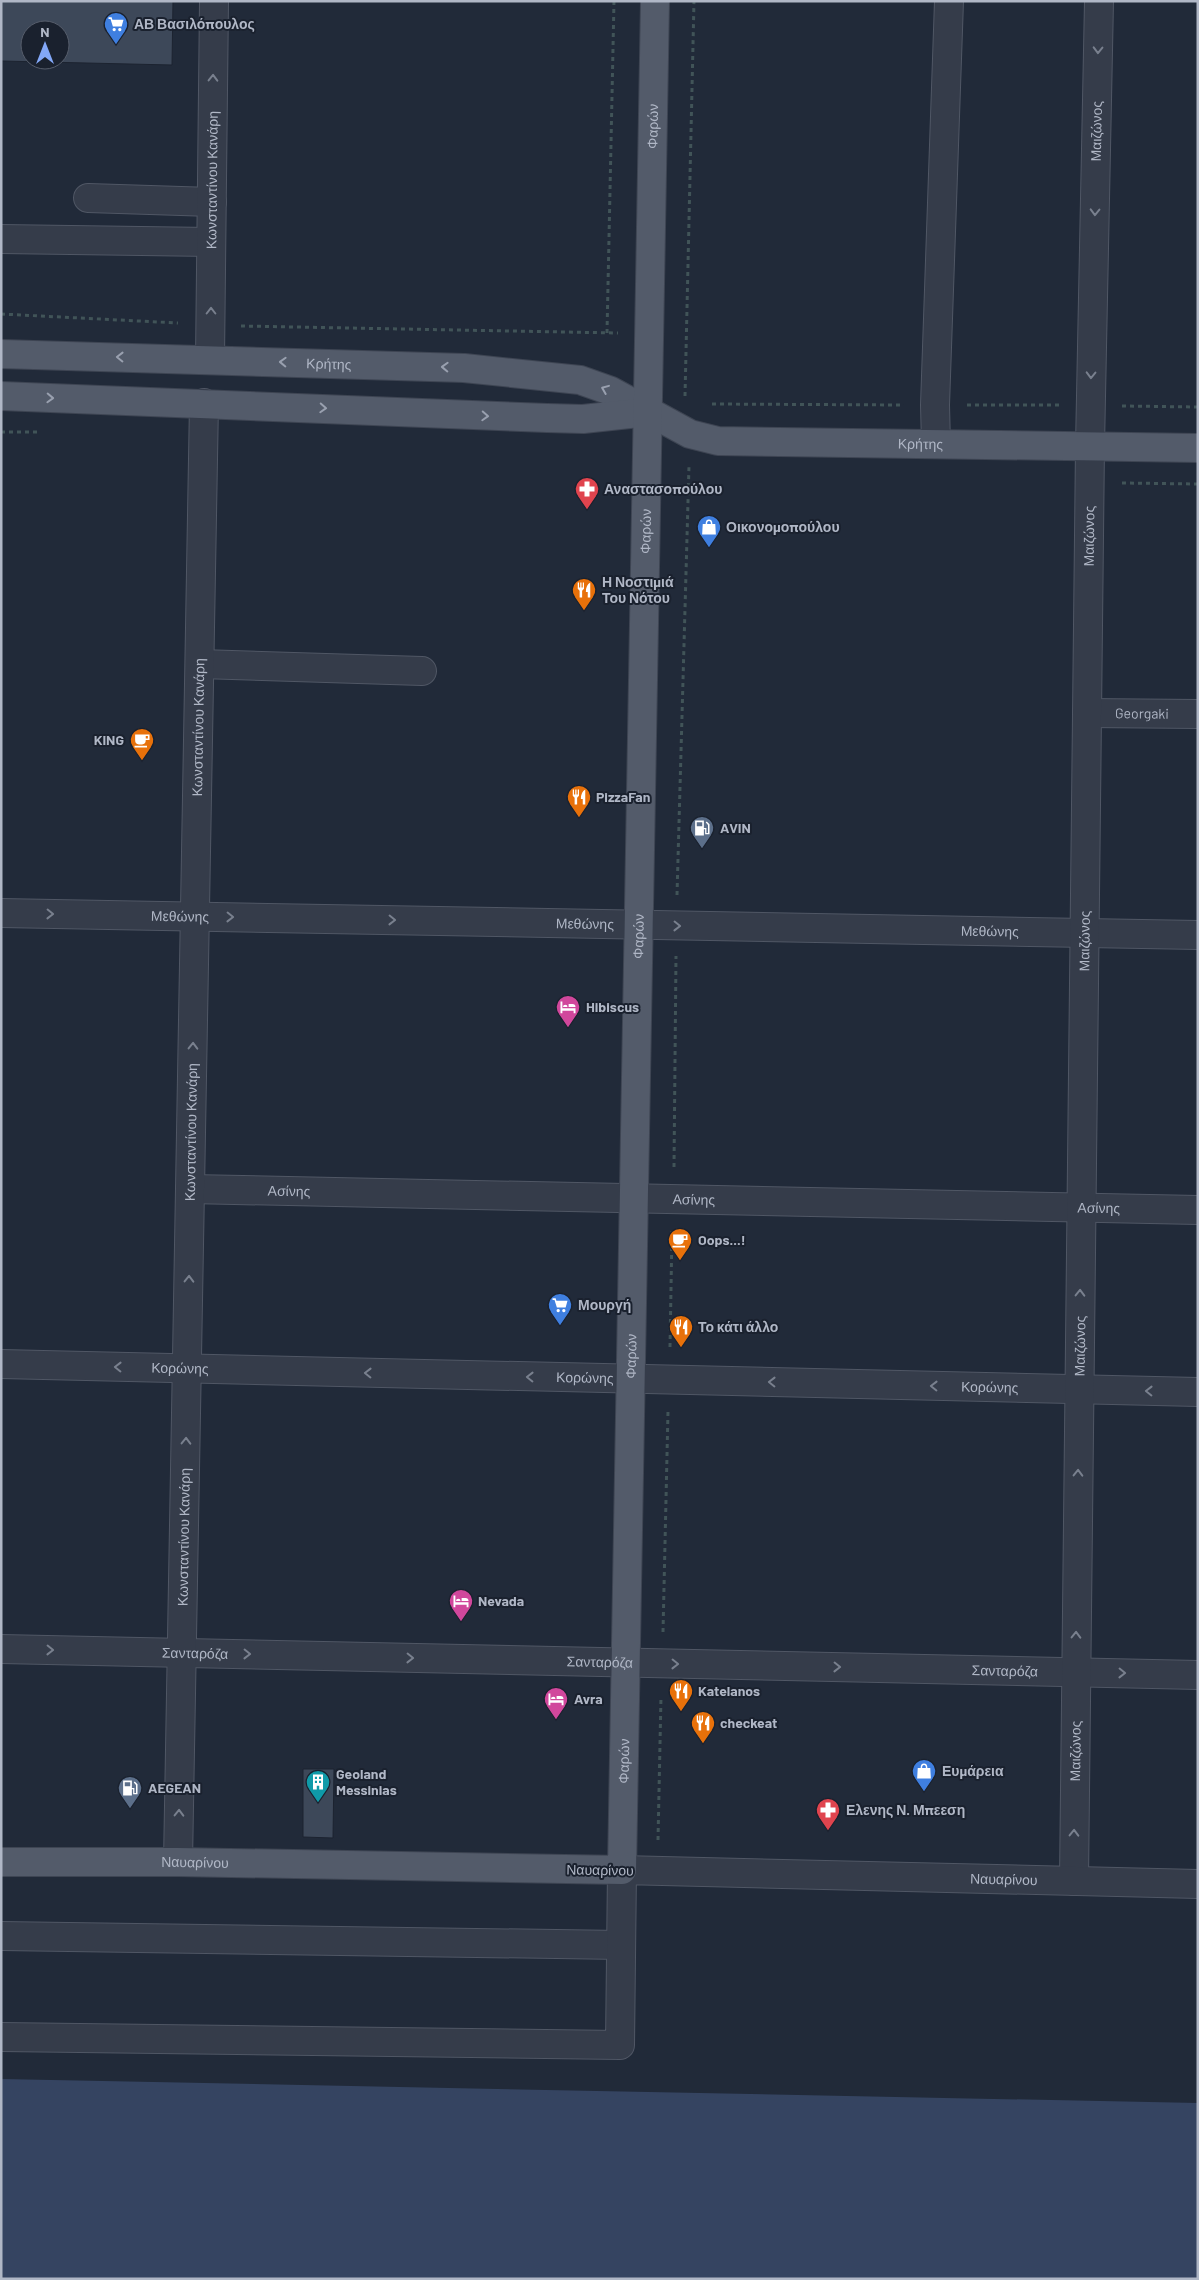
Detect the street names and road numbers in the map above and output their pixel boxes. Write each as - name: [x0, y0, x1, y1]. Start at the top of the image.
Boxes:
- street label: Μαιζώνος: [1087, 100, 1105, 162]
- street label: Φαρών: [643, 104, 661, 149]
- street label: Κωνσταντίνου Κανάρη: [202, 111, 221, 249]
- street label: Κρήτης: [306, 354, 352, 373]
- street label: Κρήτης: [898, 435, 943, 452]
- street label: Μαιζώνος: [1080, 505, 1097, 566]
- street label: Φαρών: [636, 509, 654, 554]
- street label: Κωνσταντίνου Κανάρη: [188, 658, 207, 796]
- street label: Georgaki: [1115, 704, 1169, 722]
- street label: Μεθώνης: [151, 907, 209, 925]
- street label: Μαιζώνος: [1075, 910, 1093, 971]
- street label: Φαρών: [629, 913, 647, 959]
- street label: Μεθώνης: [556, 914, 614, 932]
- street label: Μεθώνης: [961, 922, 1019, 940]
- street label: Κωνσταντίνου Κανάρη: [181, 1063, 200, 1201]
- street label: Ασίνης: [267, 1182, 311, 1200]
- street label: Ασίνης: [672, 1190, 716, 1208]
- street label: Ασίνης: [1077, 1198, 1121, 1216]
- street label: Μαιζώνος: [1071, 1315, 1088, 1376]
- street label: Φαρών: [622, 1333, 639, 1379]
- street label: Κορώνης: [151, 1359, 209, 1377]
- street label: Κορώνης: [556, 1368, 614, 1386]
- street label: Κορώνης: [961, 1377, 1019, 1396]
- street label: Κωνσταντίνου Κανάρη: [174, 1468, 193, 1606]
- street label: Σανταρόζα: [162, 1643, 228, 1662]
- street label: Σανταρόζα: [567, 1652, 633, 1671]
- street label: Σανταρόζα: [971, 1661, 1038, 1680]
- street label: Μαιζώνος: [1066, 1720, 1084, 1781]
- street label: Φαρών: [615, 1738, 632, 1784]
- street label: Ναυαρίνου: [161, 1853, 229, 1871]
- street label: Ναυαρίνου: [566, 1860, 634, 1879]
- street label: Ναυαρίνου: [970, 1869, 1038, 1888]

